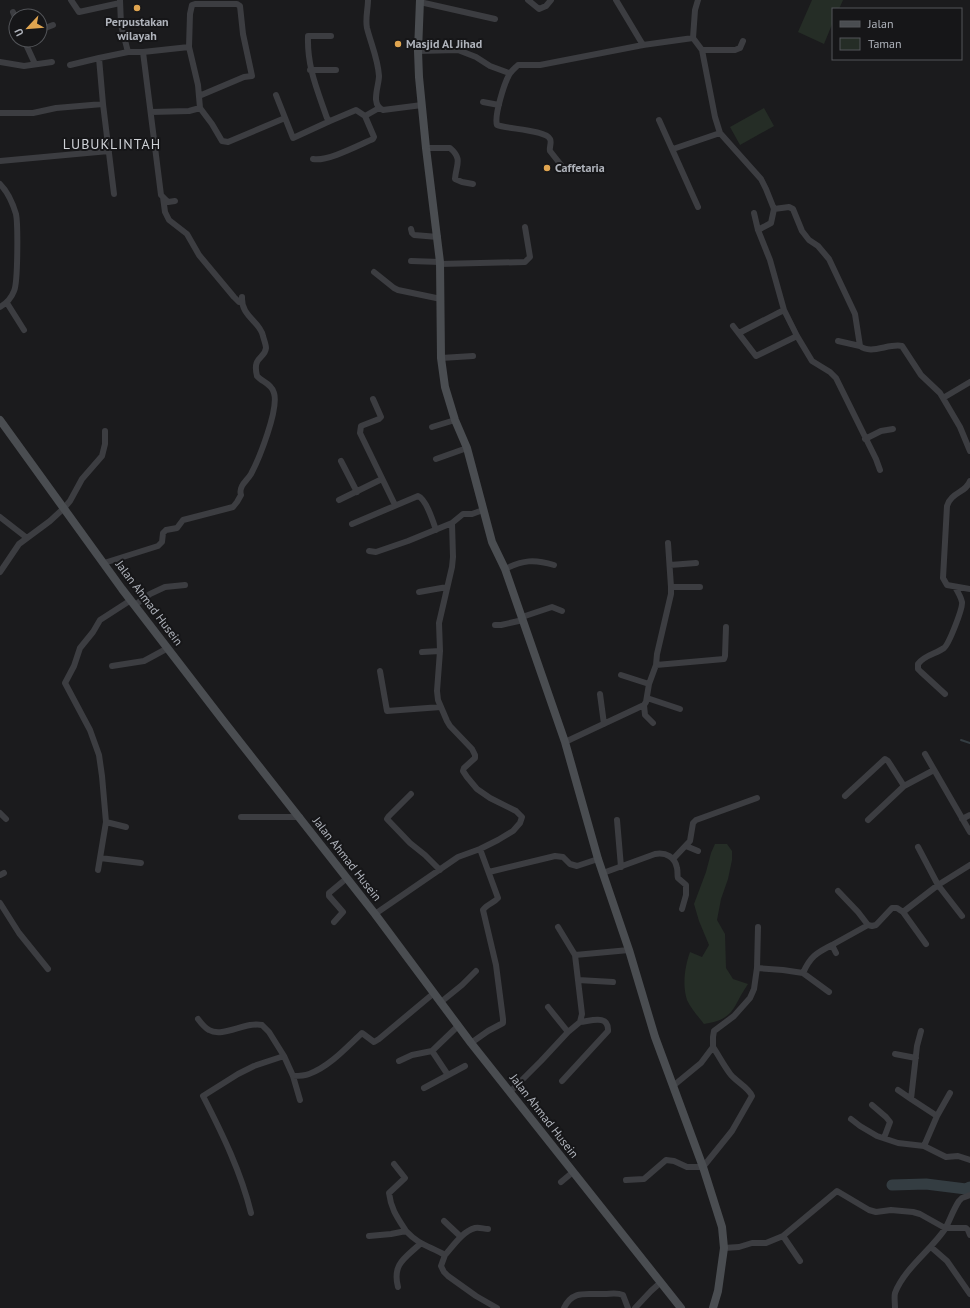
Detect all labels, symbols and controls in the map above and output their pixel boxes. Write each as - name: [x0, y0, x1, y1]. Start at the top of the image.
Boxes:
- marker: Perpustakan wilayah: [132, 3, 142, 13]
- north arrow: [8, 8, 48, 48]
- legend: [832, 8, 962, 60]
- place label: Perpustakan wilayah: [105, 14, 169, 43]
- text: Jalan: [867, 16, 893, 31]
- text: U: [11, 26, 27, 39]
- place label: Masjid Al Jihad: [406, 36, 482, 51]
- text: Taman: [868, 36, 902, 51]
- marker: Masjid Al Jihad: [393, 39, 403, 49]
- district label: LUBUKLINTAH: [63, 135, 161, 153]
- place label: Caffetaria: [555, 160, 605, 175]
- marker: Caffetaria: [542, 163, 552, 173]
- street label: Jalan Ahmad Husein: [112, 556, 186, 648]
- street label: Jalan Ahmad Husein: [309, 813, 385, 904]
- street label: Jalan Ahmad Husein: [506, 1070, 582, 1161]

